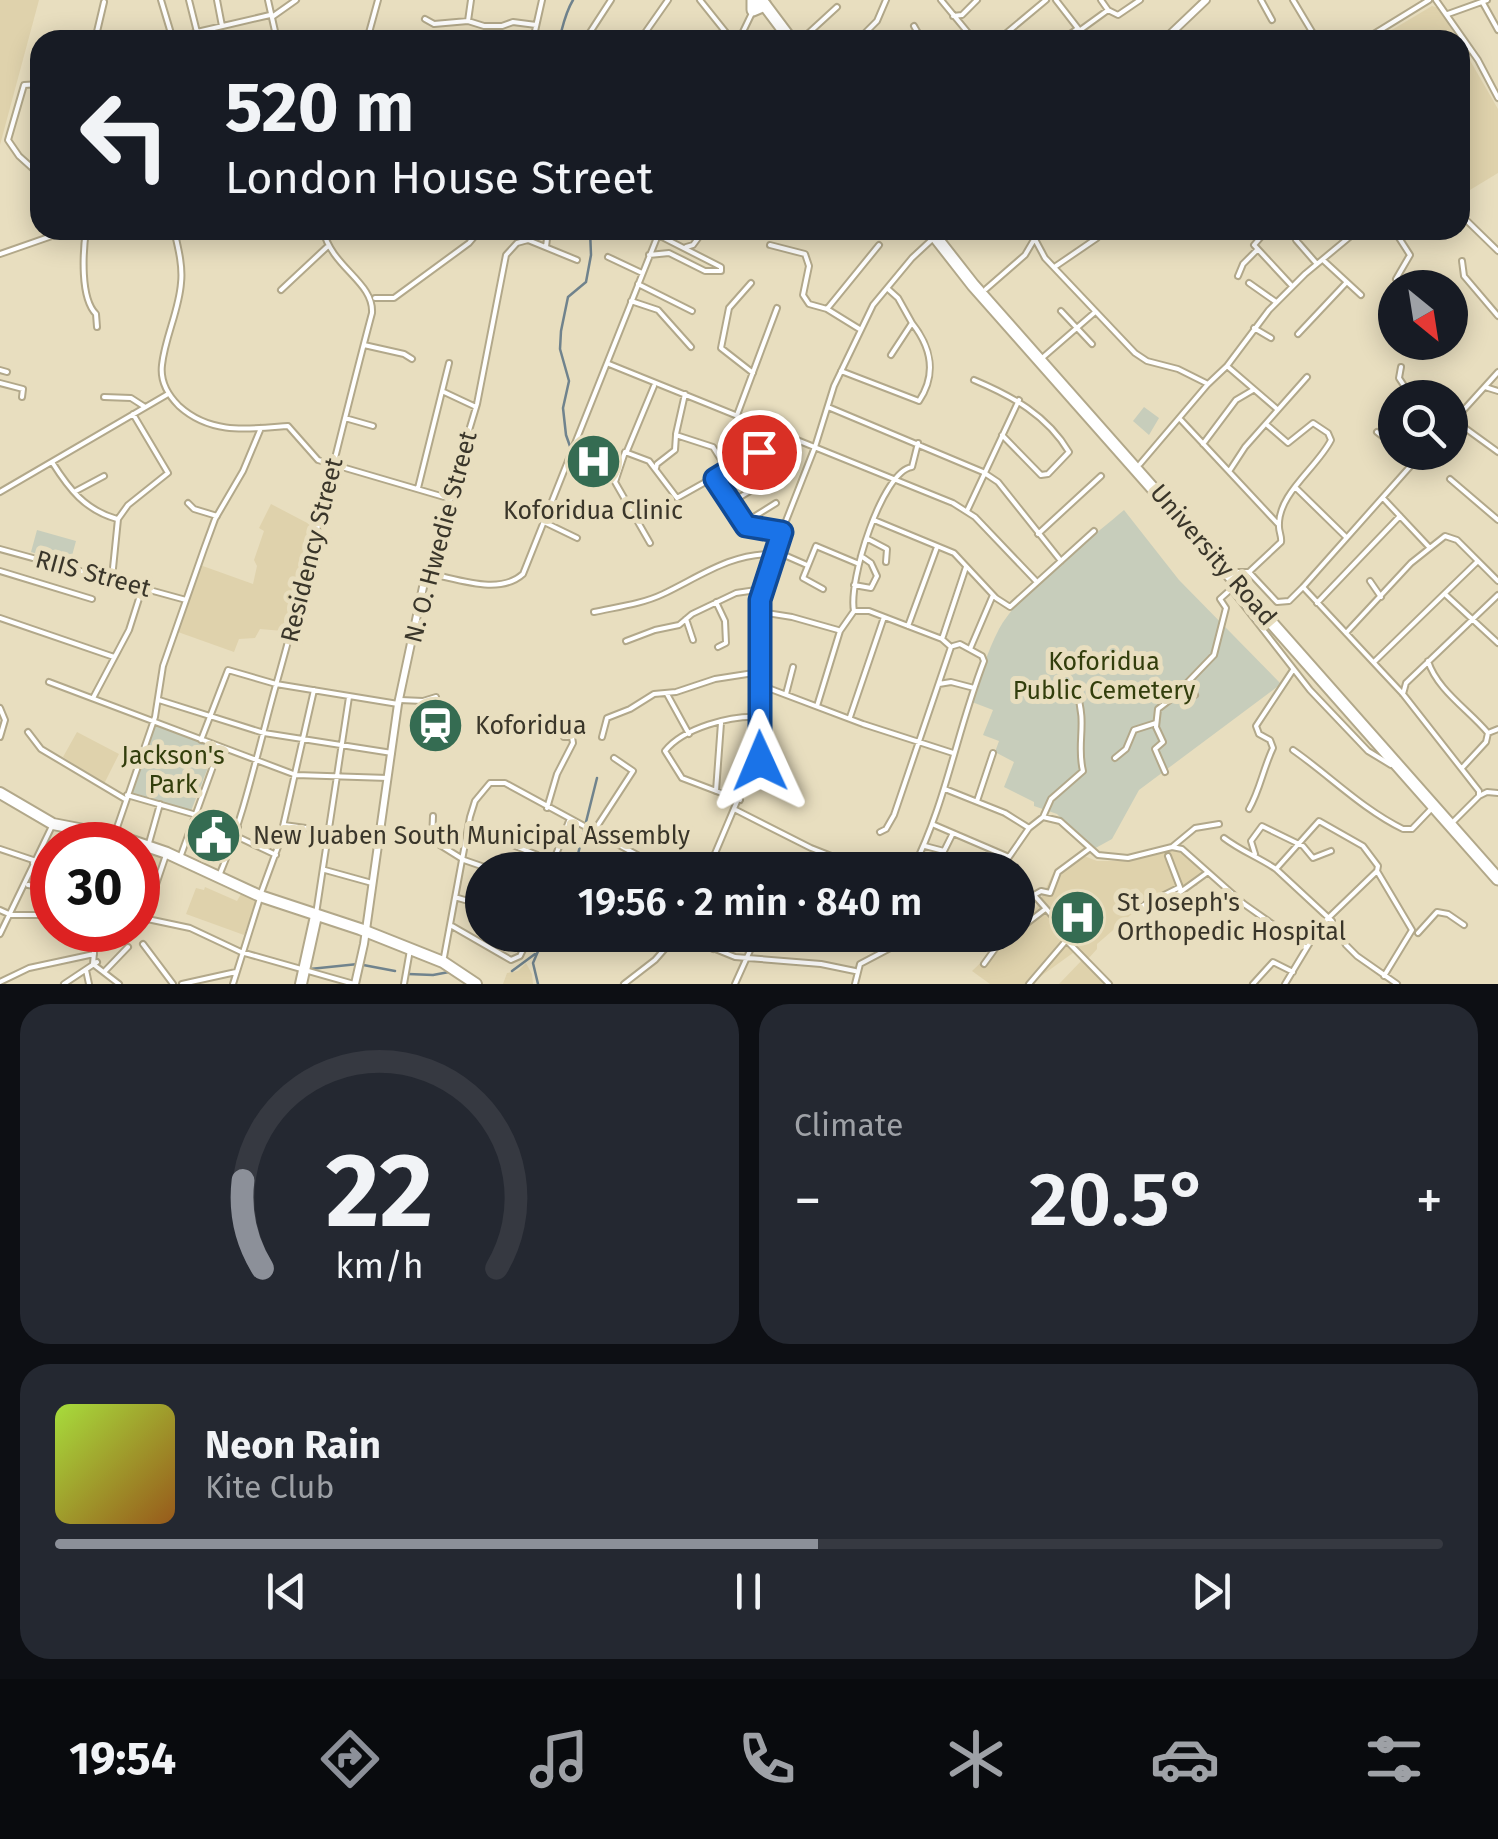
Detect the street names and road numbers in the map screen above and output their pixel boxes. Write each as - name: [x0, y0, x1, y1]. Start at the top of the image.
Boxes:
- street label: N. O. Hwedie Street: [398, 427, 484, 646]
- street label: Residency Street: [275, 454, 350, 645]
- street label: University Road: [1143, 478, 1283, 632]
- street label: RIIS Street: [32, 544, 155, 604]

